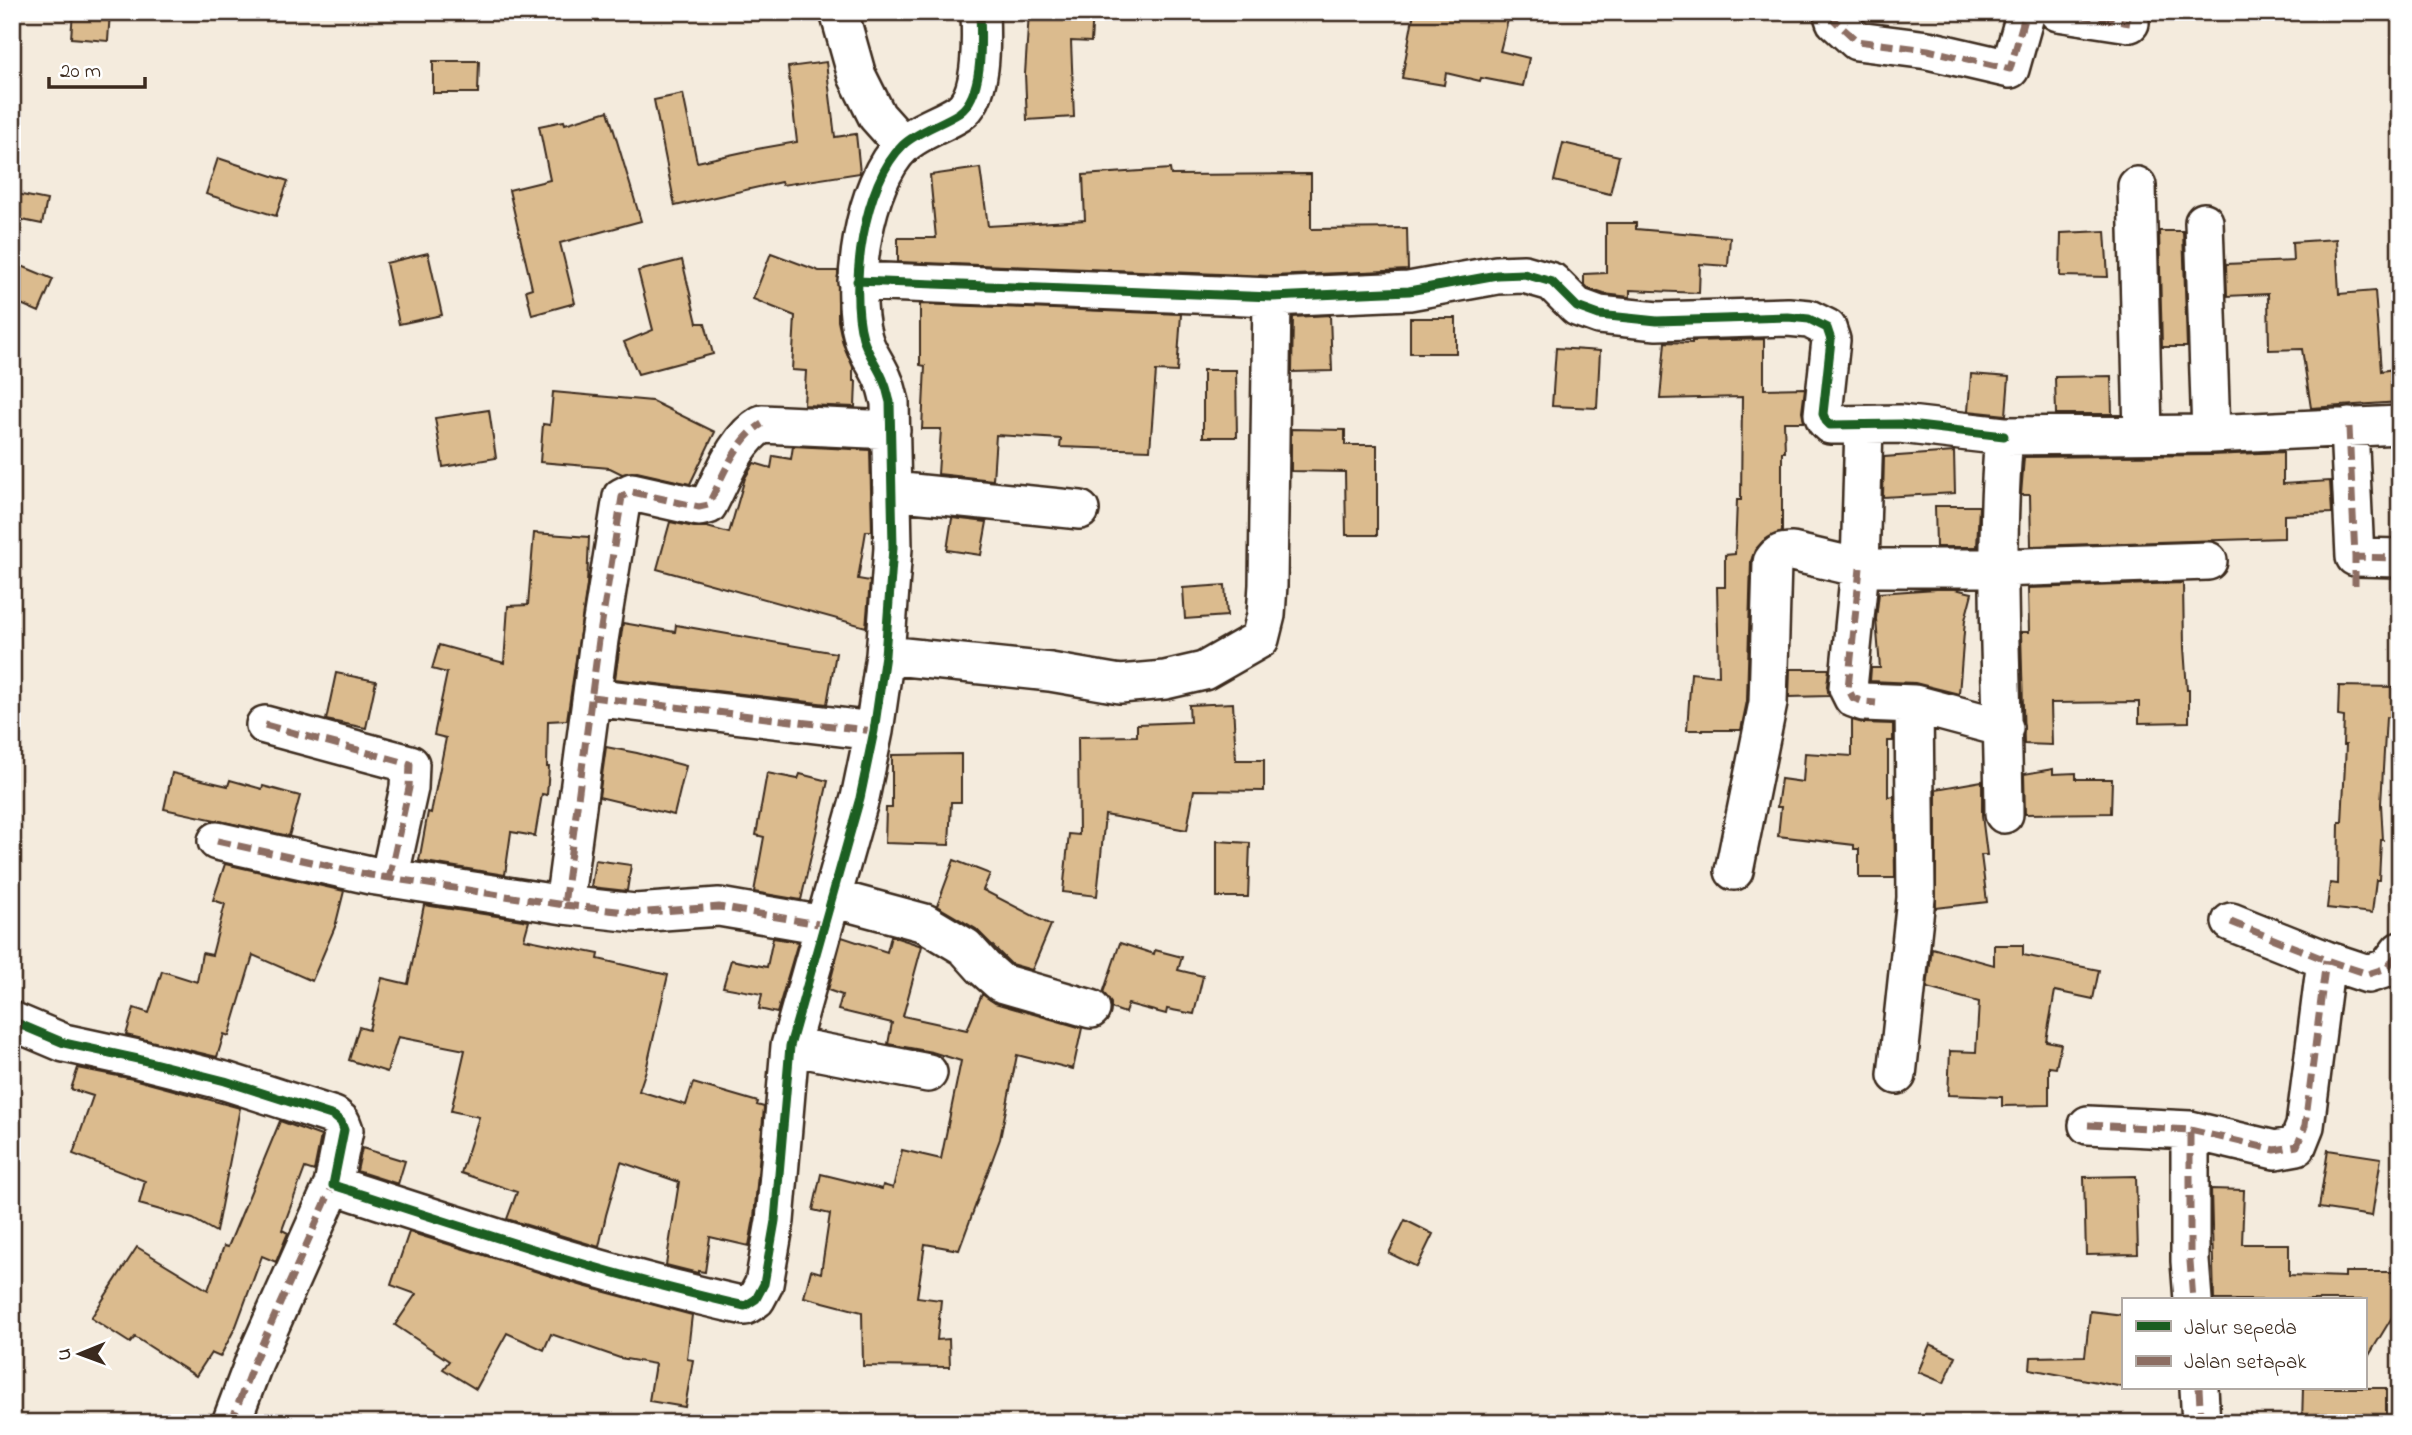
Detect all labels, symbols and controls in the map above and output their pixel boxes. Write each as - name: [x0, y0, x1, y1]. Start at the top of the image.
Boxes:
- scale bar: [49, 46, 145, 90]
- text: 20 m: [60, 57, 101, 87]
- legend: [2122, 1298, 2366, 1390]
- text: Jalur sepeda: [2184, 1314, 2297, 1344]
- north arrow: [46, 1320, 116, 1390]
- text: U: [52, 1348, 79, 1360]
- text: Jalan setapak: [2184, 1348, 2307, 1378]

